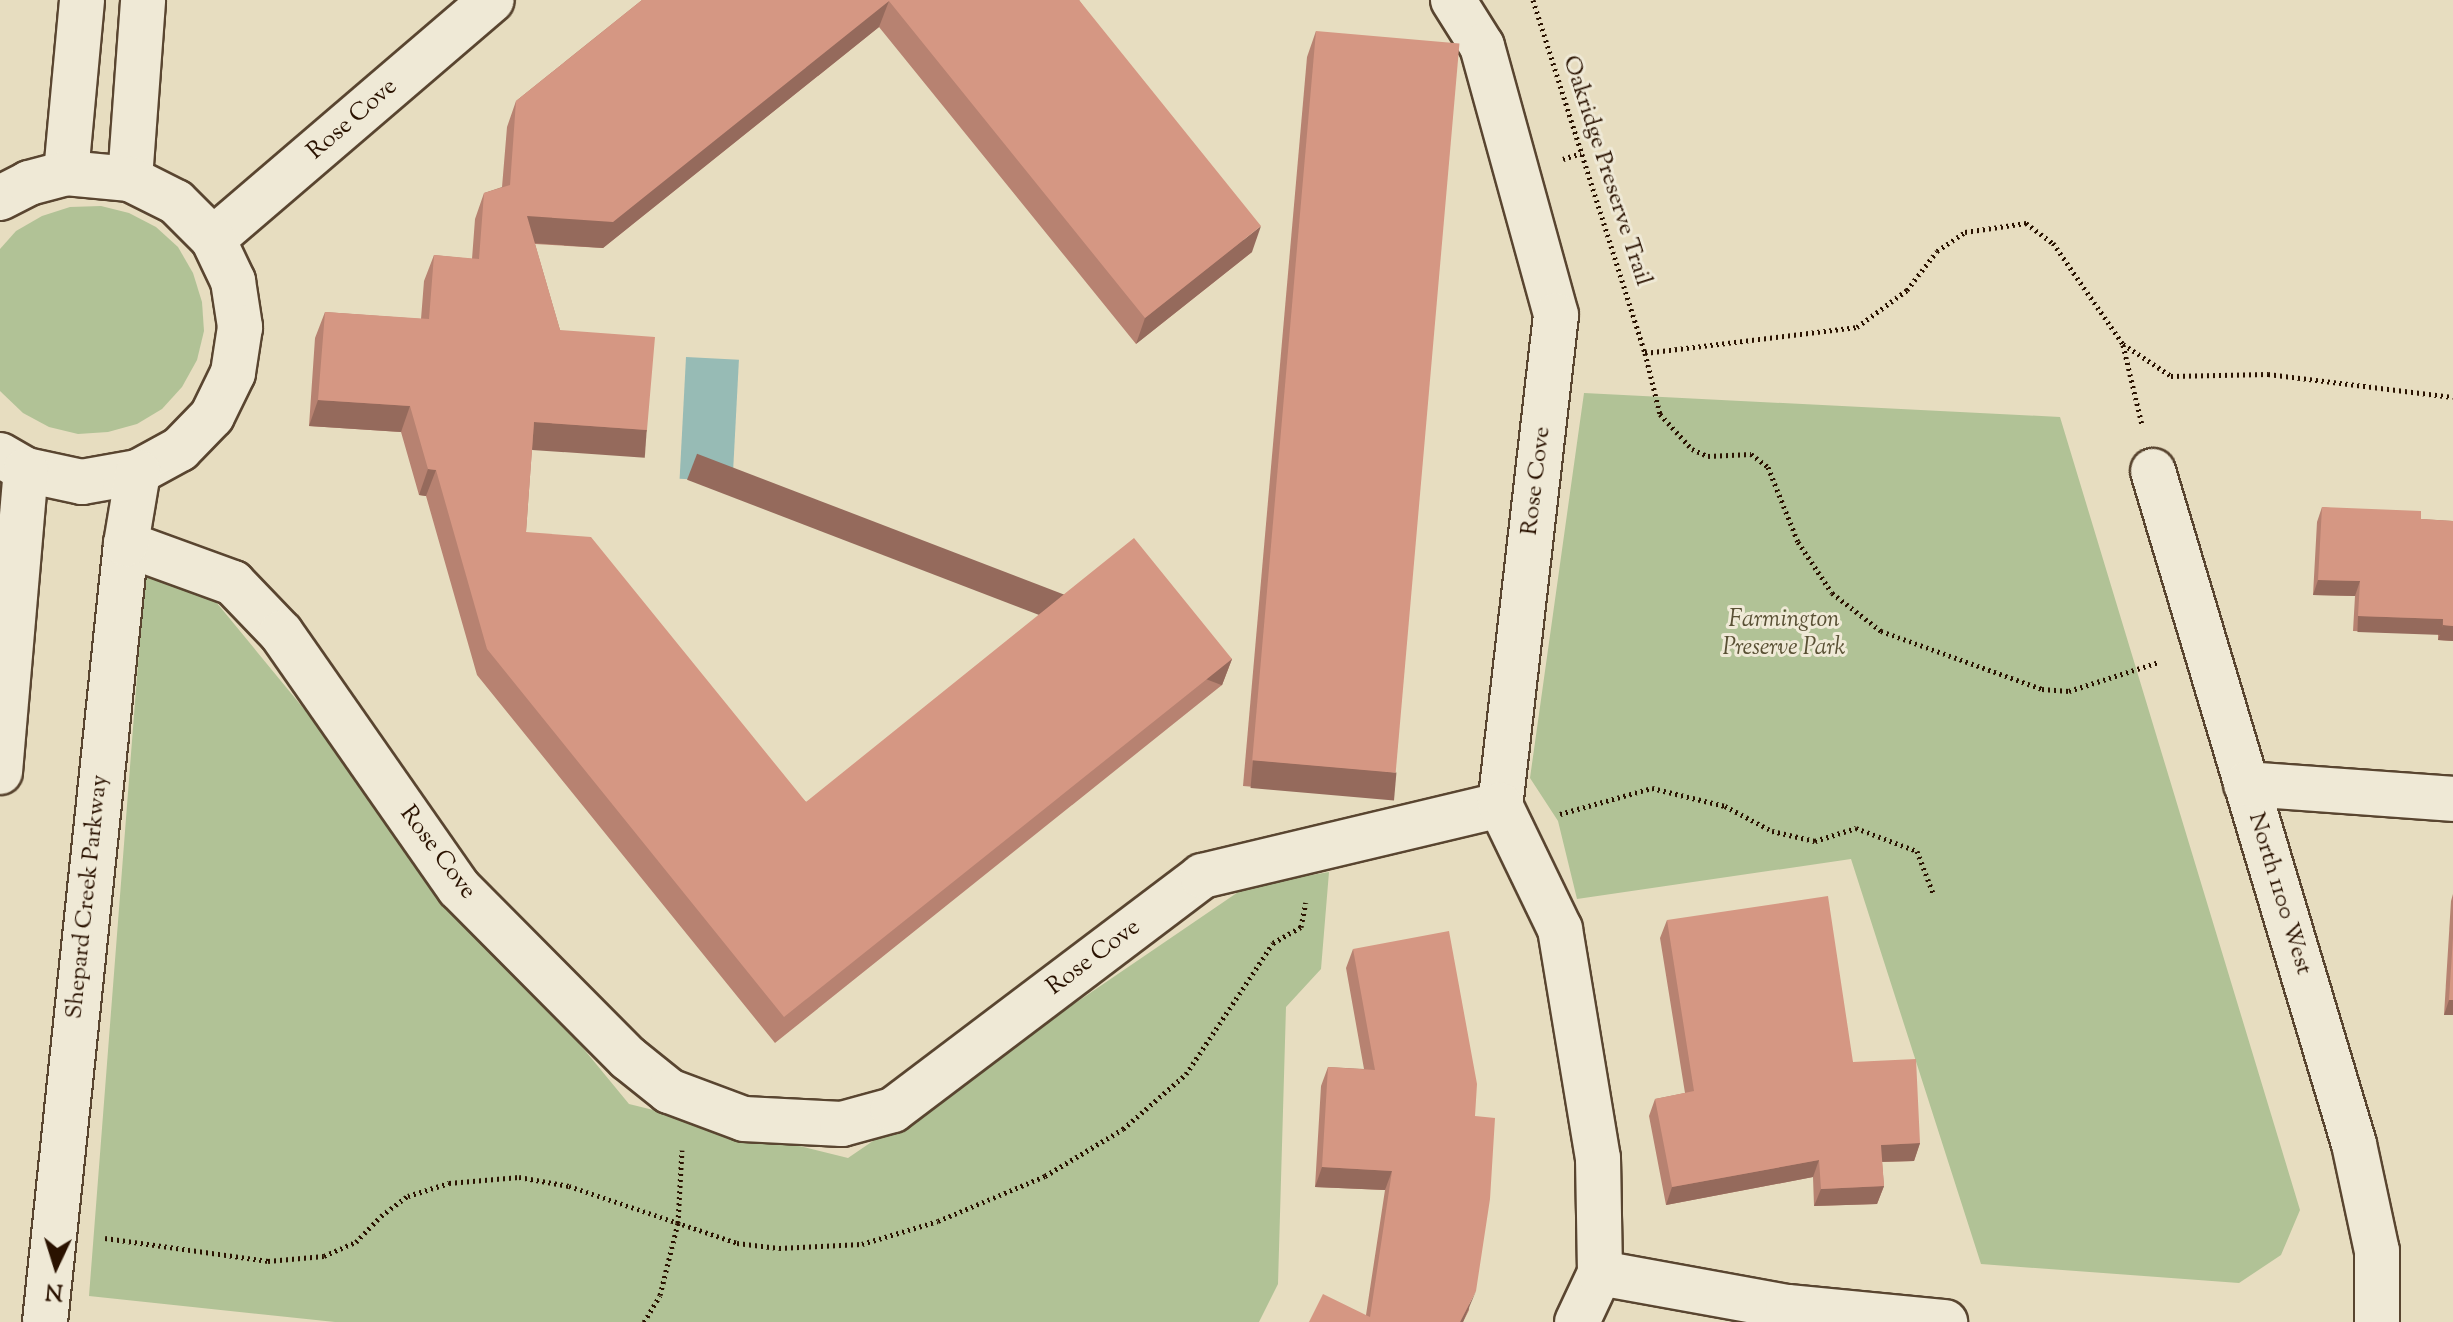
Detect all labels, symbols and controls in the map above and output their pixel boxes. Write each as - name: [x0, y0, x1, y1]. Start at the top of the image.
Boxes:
- street label: Oakridge Preserve Trail: [1555, 52, 1657, 290]
- street label: Rose Cove: [302, 73, 404, 167]
- street label: Rose Cove: [1516, 425, 1558, 537]
- park label: Farmington Preserve Park: [1723, 607, 1845, 663]
- street label: Shepard Creek Parkway: [61, 774, 115, 1020]
- street label: Rose Cove: [393, 801, 481, 905]
- street label: North 1100 West: [2241, 809, 2317, 979]
- street label: Rose Cove: [1042, 914, 1146, 1002]
- north arrow: [16, 1226, 96, 1306]
- text: N: [44, 1273, 64, 1307]

